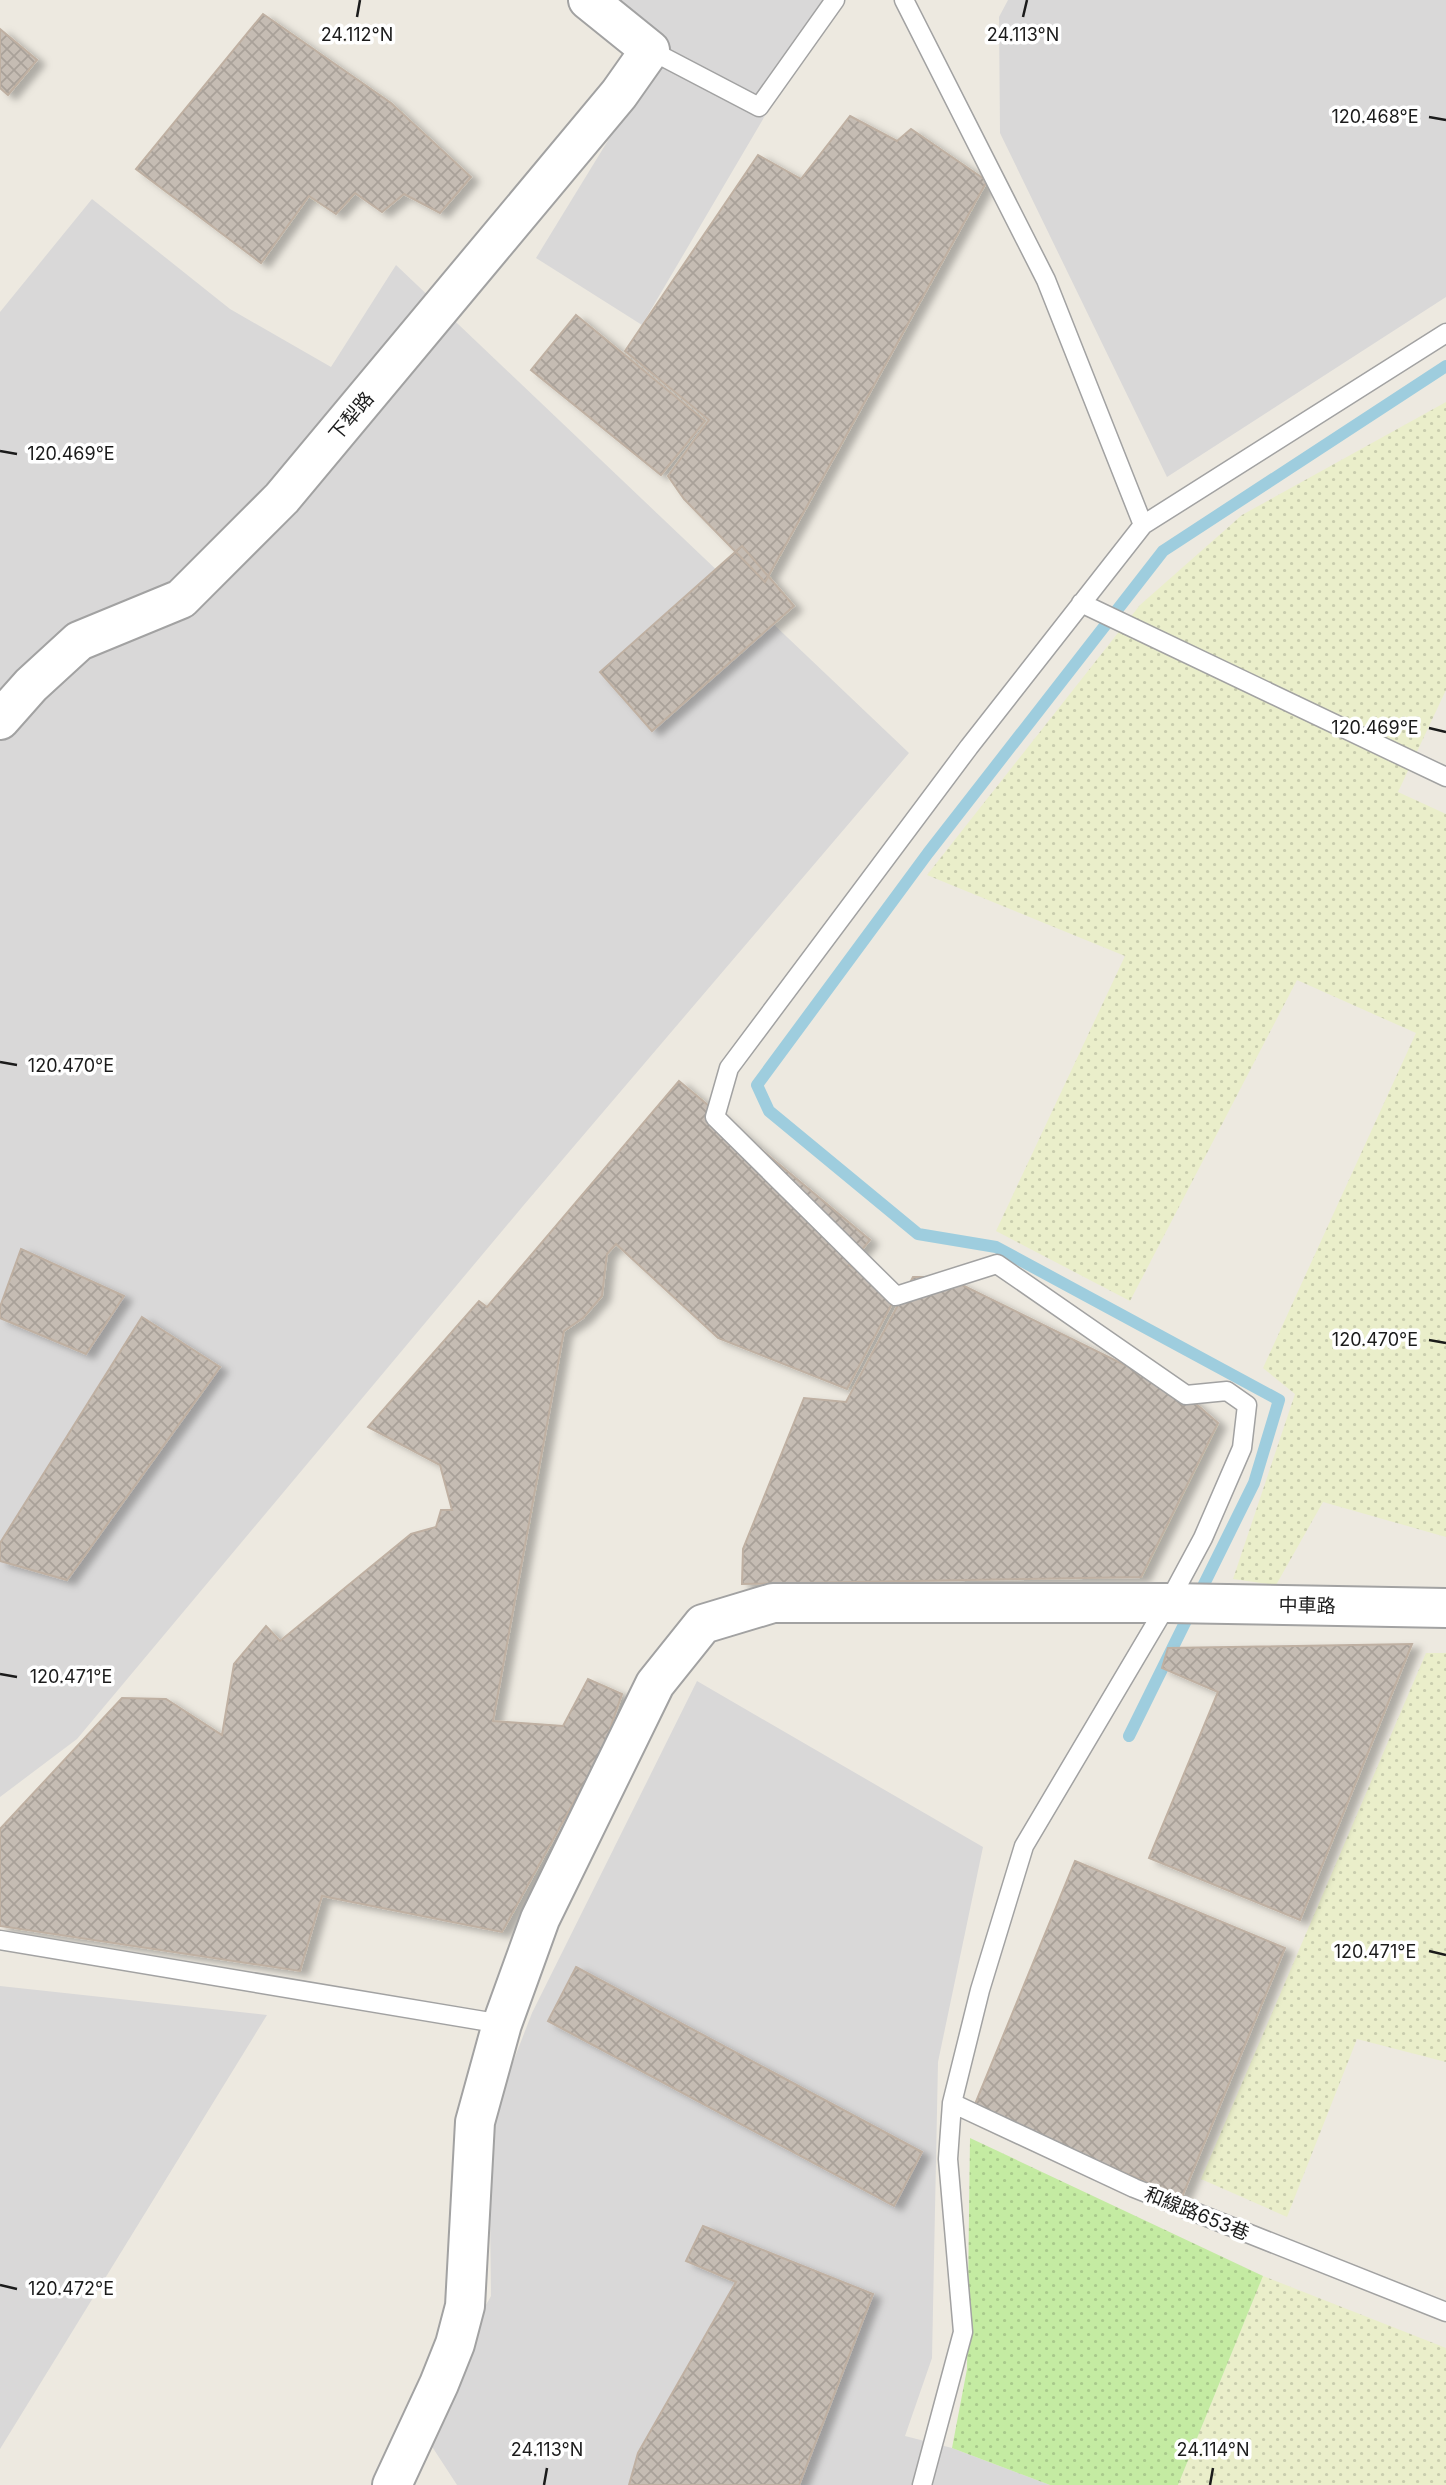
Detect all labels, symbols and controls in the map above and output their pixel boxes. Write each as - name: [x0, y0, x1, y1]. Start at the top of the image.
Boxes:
- text: 24.112°N: [321, 24, 393, 45]
- text: 24.113°N: [987, 24, 1059, 45]
- text: 120.468°E: [1331, 106, 1419, 127]
- street label: 下犁路: [324, 387, 379, 446]
- text: 120.469°E: [27, 443, 115, 464]
- text: 120.469°E: [1331, 717, 1419, 738]
- text: 120.470°E: [28, 1055, 114, 1076]
- text: 120.470°E: [1332, 1329, 1418, 1350]
- street label: 中車路: [1278, 1594, 1336, 1617]
- text: 120.471°E: [30, 1666, 112, 1687]
- text: 120.471°E: [1334, 1941, 1416, 1962]
- street label: 和線路653巷: [1141, 2182, 1253, 2245]
- text: 120.472°E: [28, 2278, 114, 2299]
- text: 24.113°N: [511, 2439, 583, 2460]
- text: 24.114°N: [1176, 2439, 1250, 2460]

